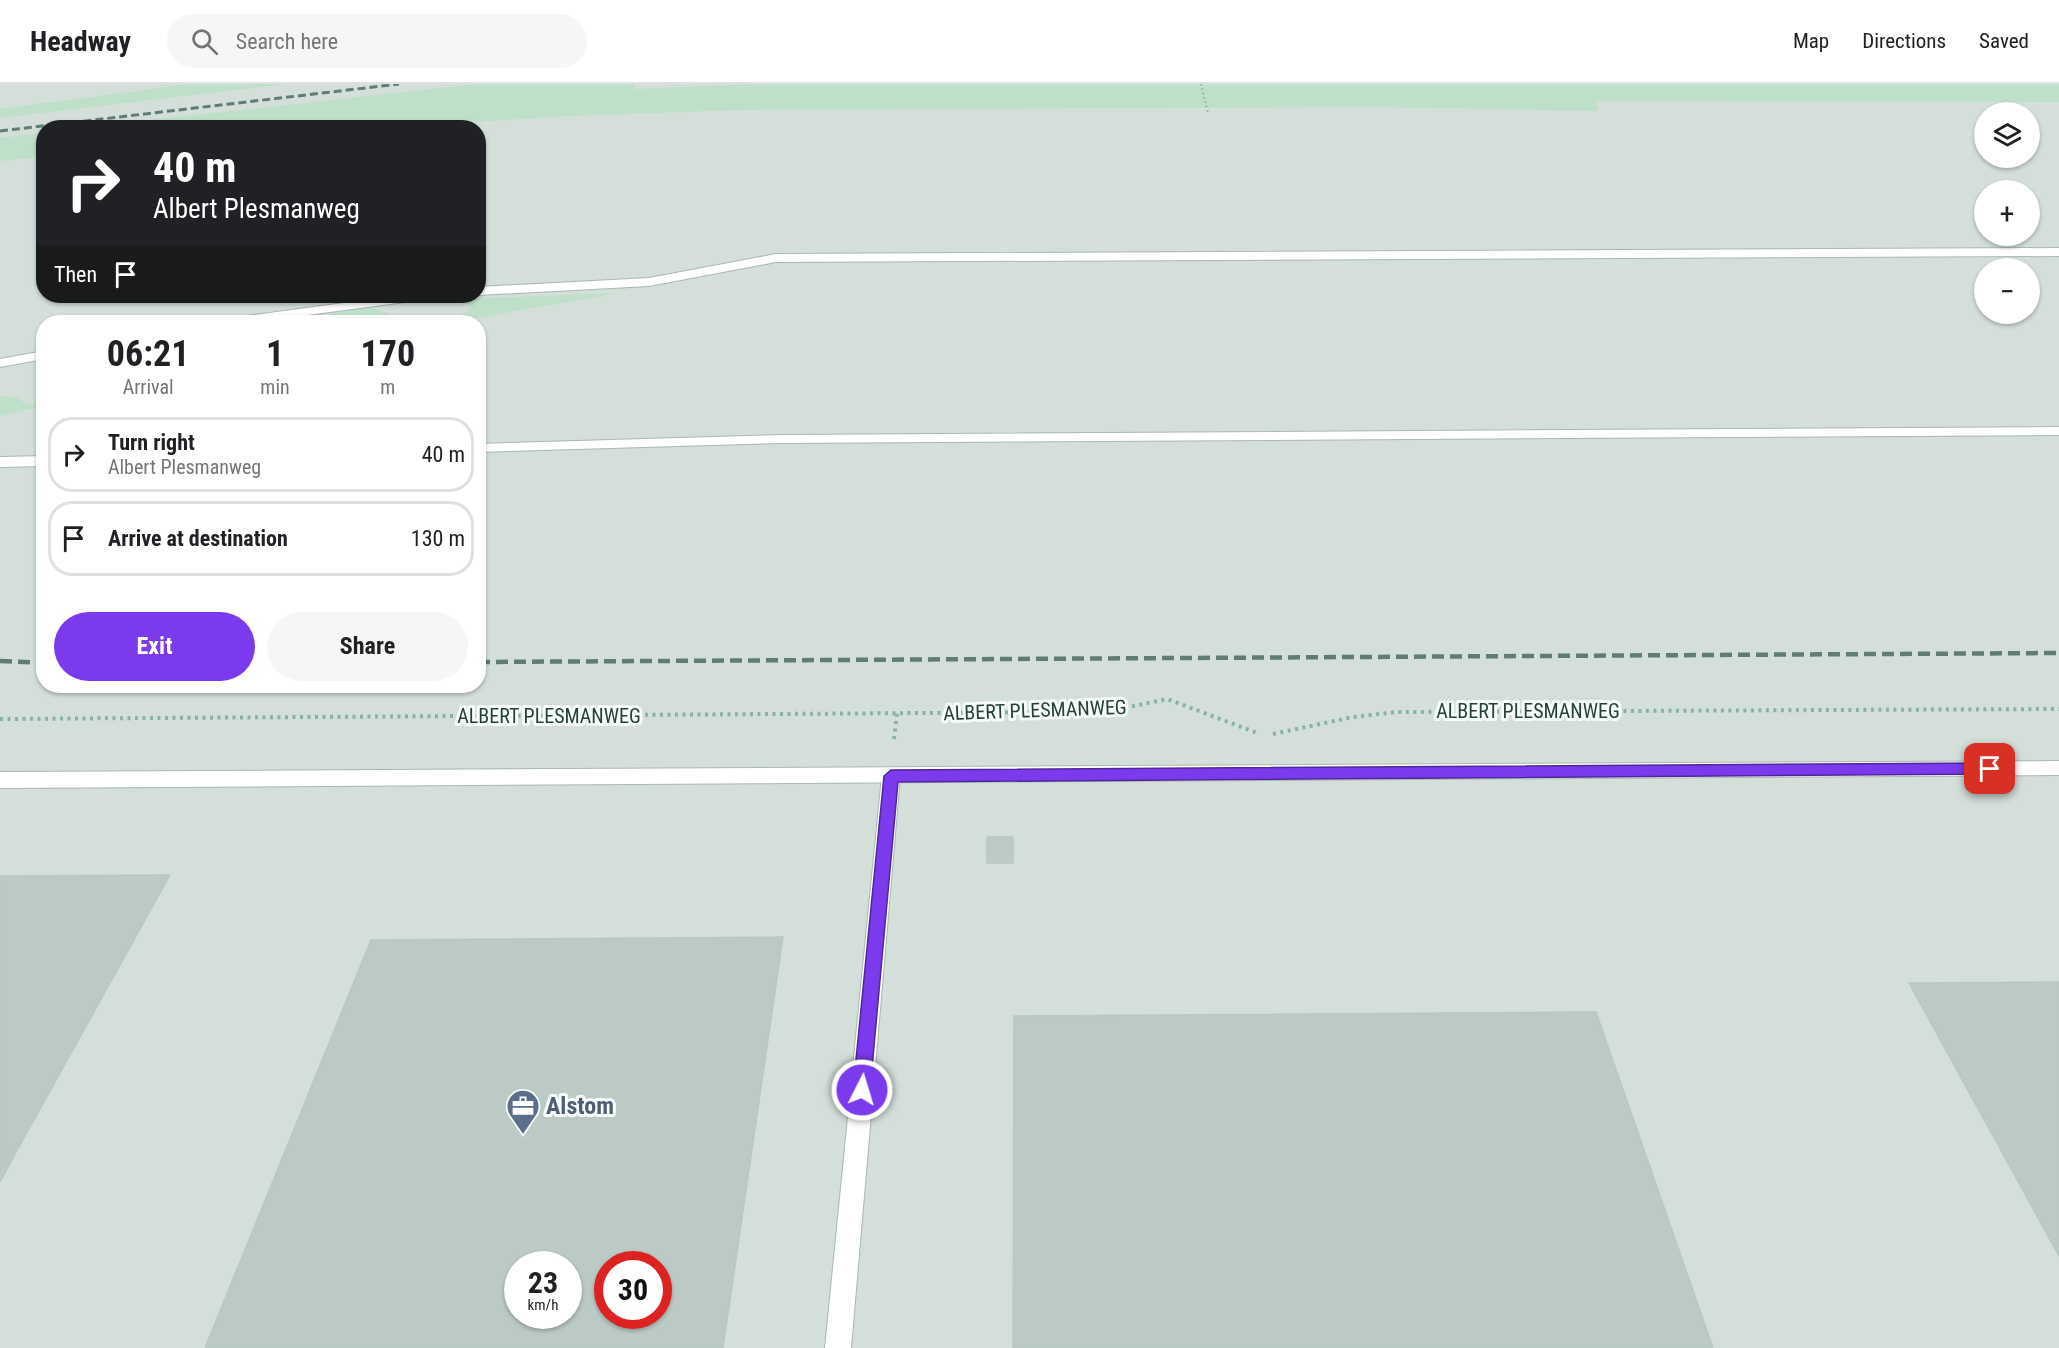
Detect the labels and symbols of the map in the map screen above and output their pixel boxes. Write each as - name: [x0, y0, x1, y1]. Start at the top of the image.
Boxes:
- street label: ALBERT PLESMANWEG: [943, 695, 1127, 725]
- street label: ALBERT PLESMANWEG: [1436, 699, 1620, 723]
- street label: ALBERT PLESMANWEG: [457, 704, 641, 728]
- pin: [1964, 743, 2015, 794]
- position arrow: [830, 1058, 894, 1122]
- office icon: Alstom: [505, 1088, 541, 1135]
- place label: Alstom: [546, 1092, 614, 1120]
- speed limit sign: 30: [594, 1251, 672, 1329]

